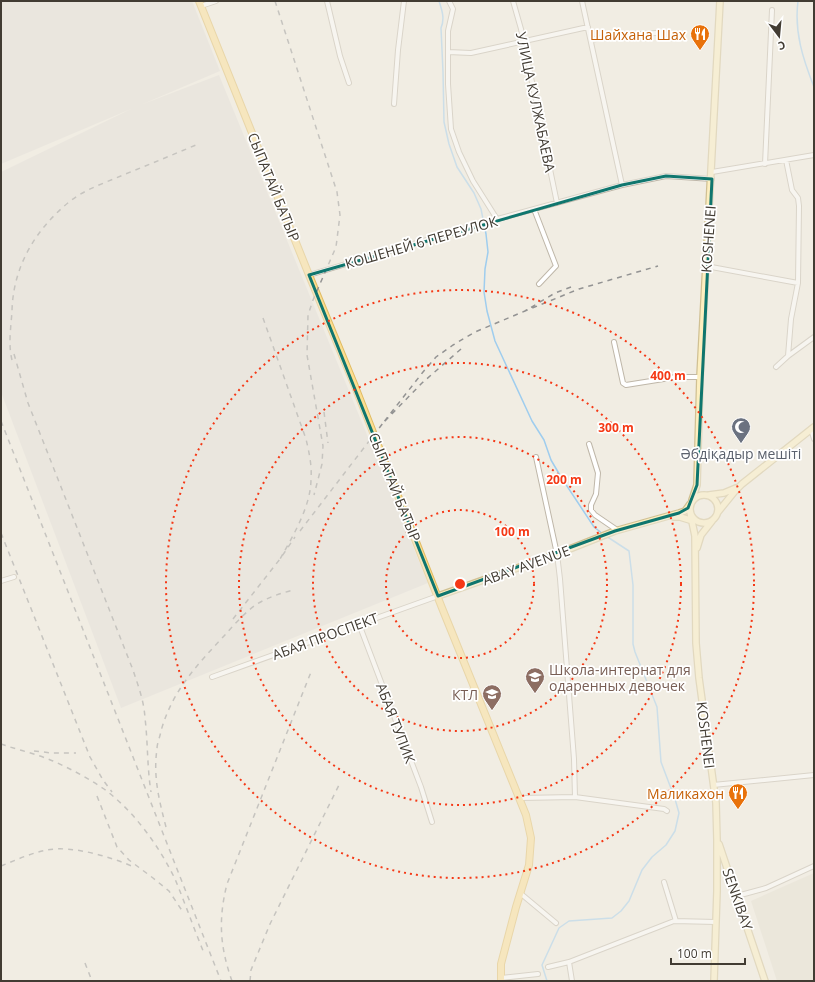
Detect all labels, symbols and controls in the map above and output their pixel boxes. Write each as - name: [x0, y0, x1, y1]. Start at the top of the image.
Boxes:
- north arrow: [759, 16, 799, 56]
- restaurant icon: Шайхана Шах: [689, 23, 711, 51]
- place label: Шайхана Шах: [590, 25, 687, 44]
- street label: УЛИЦА КУЛЖАБАЕВА: [512, 30, 560, 174]
- text: С: [776, 38, 787, 54]
- street label: СЫПАТАЙ БАТЫР: [243, 130, 305, 244]
- street label: KOSHENEI: [696, 205, 720, 273]
- street label: КОШЕНЕЙ 6 ПЕРЕУЛОК: [343, 211, 500, 273]
- text: 400 m: [650, 367, 686, 384]
- mosque icon: Әбдіқадыр мешіті: [730, 416, 752, 444]
- text: 300 m: [598, 419, 634, 436]
- street label: СЫПАТАЙ БАТЫР: [364, 430, 426, 544]
- place label: Әбдіқадыр мешіті: [681, 444, 801, 463]
- text: 200 m: [546, 471, 582, 488]
- text: 100 m: [494, 523, 530, 540]
- street label: ABAY AVENUE: [480, 540, 572, 590]
- centre of rings: [453, 577, 467, 591]
- street label: АБАЯ ПРОСПЕКТ: [269, 608, 381, 664]
- place label: Школа-интернат для одаренных девочек: [549, 660, 691, 695]
- school or university icon: Школа-интернат для одаренных девочек: [524, 666, 546, 694]
- street label: АБАЯ ТУПИК: [372, 680, 420, 766]
- school or university icon: КТЛ: [481, 683, 503, 711]
- place label: КТЛ: [452, 685, 478, 704]
- street label: KOSHENEI: [692, 700, 720, 770]
- restaurant icon: Маликахон: [727, 782, 749, 810]
- place label: Маликахон: [647, 784, 724, 803]
- street label: SENKIBAY: [719, 866, 757, 933]
- scale bar: [671, 940, 745, 966]
- text: 100 m: [677, 945, 712, 962]

